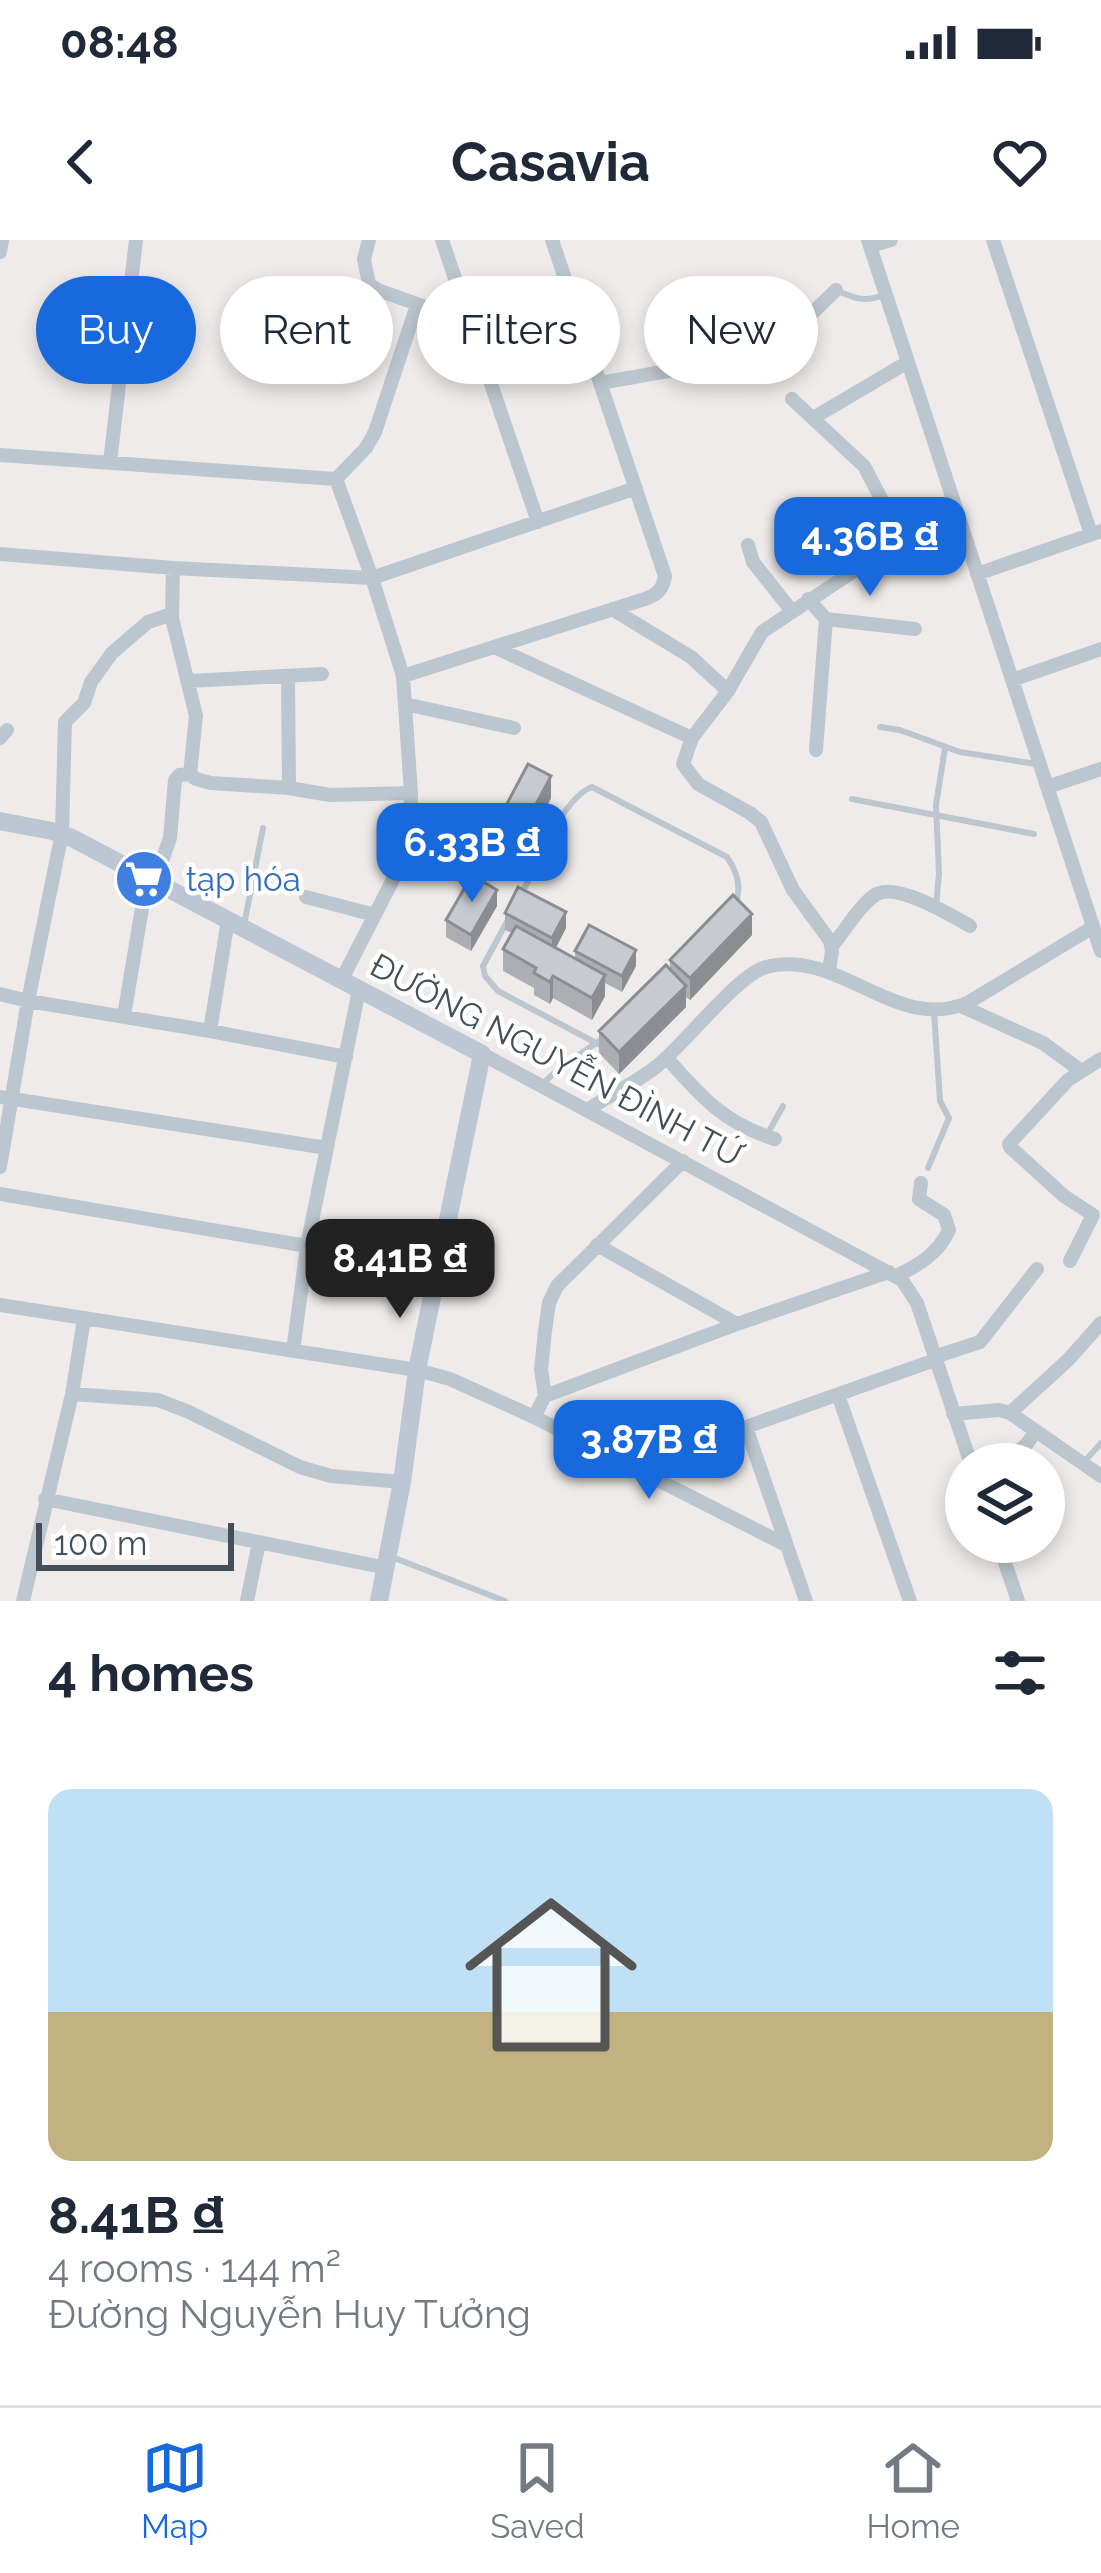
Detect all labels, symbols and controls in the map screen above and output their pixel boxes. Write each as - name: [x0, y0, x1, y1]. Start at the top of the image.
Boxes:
- text: 08:48: [60, 16, 179, 69]
- icon: back: [48, 129, 114, 195]
- icon: heart: [987, 129, 1053, 195]
- text: Casavia: [451, 130, 650, 194]
- chip: Buy: [36, 276, 196, 384]
- chip: Rent: [220, 276, 393, 384]
- chip: Filters: [417, 276, 620, 384]
- chip: New: [644, 276, 818, 384]
- pin: 4.36B ₫: [759, 497, 981, 599]
- text: 4.36B ₫: [801, 513, 939, 559]
- pin: 6.33B ₫: [361, 803, 583, 905]
- text: 6.33B ₫: [403, 819, 541, 865]
- supermarket icon: tạp hóa: [113, 848, 175, 910]
- place label: tạp hóa: [186, 860, 301, 899]
- street label: ĐƯỜNG NGUYỄN ĐÌNH TỨ: [364, 943, 752, 1176]
- pin: 8.41B ₫: [289, 1219, 511, 1321]
- text: 8.41B ₫: [333, 1235, 467, 1281]
- pin: 3.87B ₫: [538, 1400, 760, 1502]
- text: 3.87B ₫: [580, 1416, 718, 1462]
- map controls: [945, 1443, 1065, 1563]
- button: layers: [945, 1443, 1065, 1563]
- scale bar: [36, 1517, 234, 1570]
- text: 100 m: [54, 1524, 147, 1563]
- icon: filters: [987, 1640, 1053, 1706]
- text: 4 homes: [48, 1643, 254, 1703]
- icon: home: [443, 1867, 659, 2083]
- text: 8.41B ₫: [48, 2185, 224, 2245]
- text: 4 rooms · 144 m²: [48, 2245, 341, 2291]
- text: Đường Nguyễn Huy Tưởng: [48, 2291, 531, 2337]
- tab: Map: [141, 2435, 208, 2546]
- tab: Saved: [490, 2435, 585, 2546]
- tab: Home: [867, 2435, 960, 2546]

